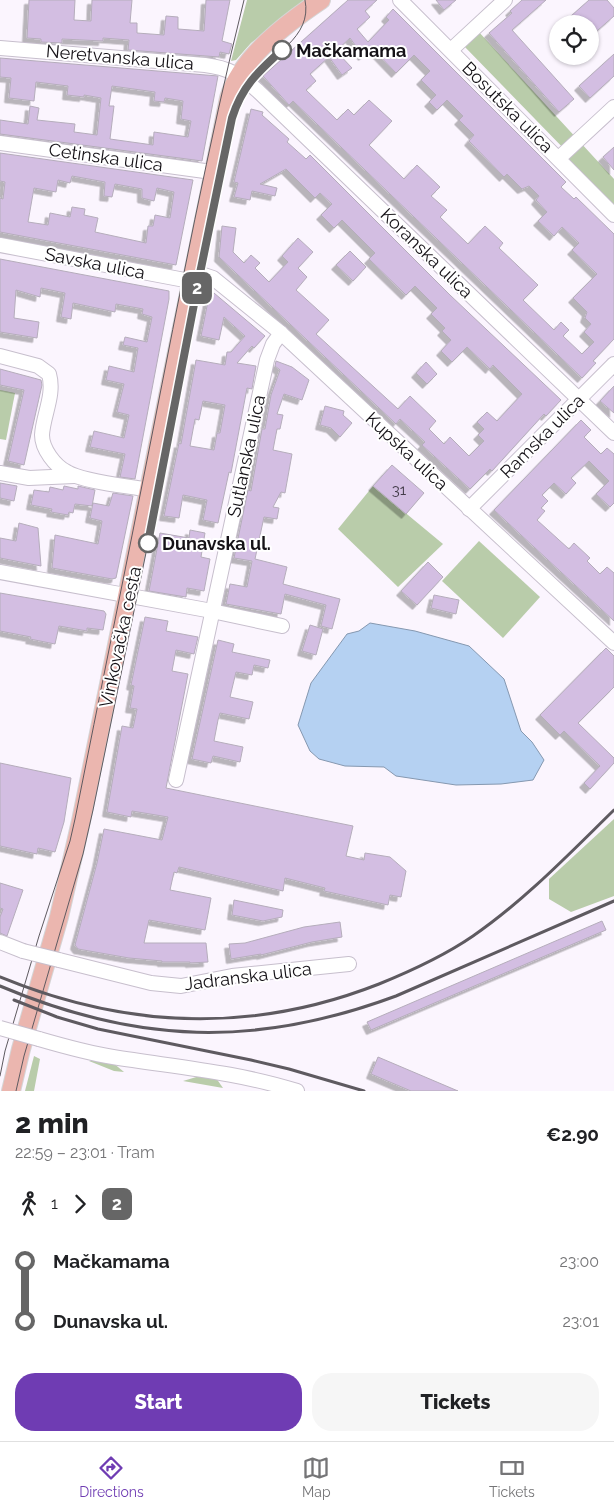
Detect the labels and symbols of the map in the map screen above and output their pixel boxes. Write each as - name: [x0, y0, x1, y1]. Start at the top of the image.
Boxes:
- street label: Neretvanska ulica: [45, 40, 195, 74]
- marker: Mačkamama: [272, 40, 292, 60]
- place label: Mačkamama: [296, 40, 406, 61]
- street label: Bosutska ulica: [458, 57, 558, 157]
- street label: Cetinska ulica: [48, 139, 164, 175]
- street label: Koranska ulica: [377, 204, 477, 302]
- street label: Savska ulica: [43, 243, 147, 283]
- line badge: 2: [181, 272, 213, 304]
- street label: Ramska ulica: [496, 390, 588, 482]
- street label: Sutlanska ulica: [223, 393, 269, 519]
- street label: Kupska ulica: [361, 408, 453, 494]
- house number: 31: [392, 481, 407, 499]
- marker: Dunavska ul.: [138, 533, 158, 553]
- place label: Dunavska ul.: [162, 533, 271, 554]
- street label: Vinkovačka cesta: [95, 564, 145, 710]
- street label: Jadranska ulica: [183, 958, 313, 994]

